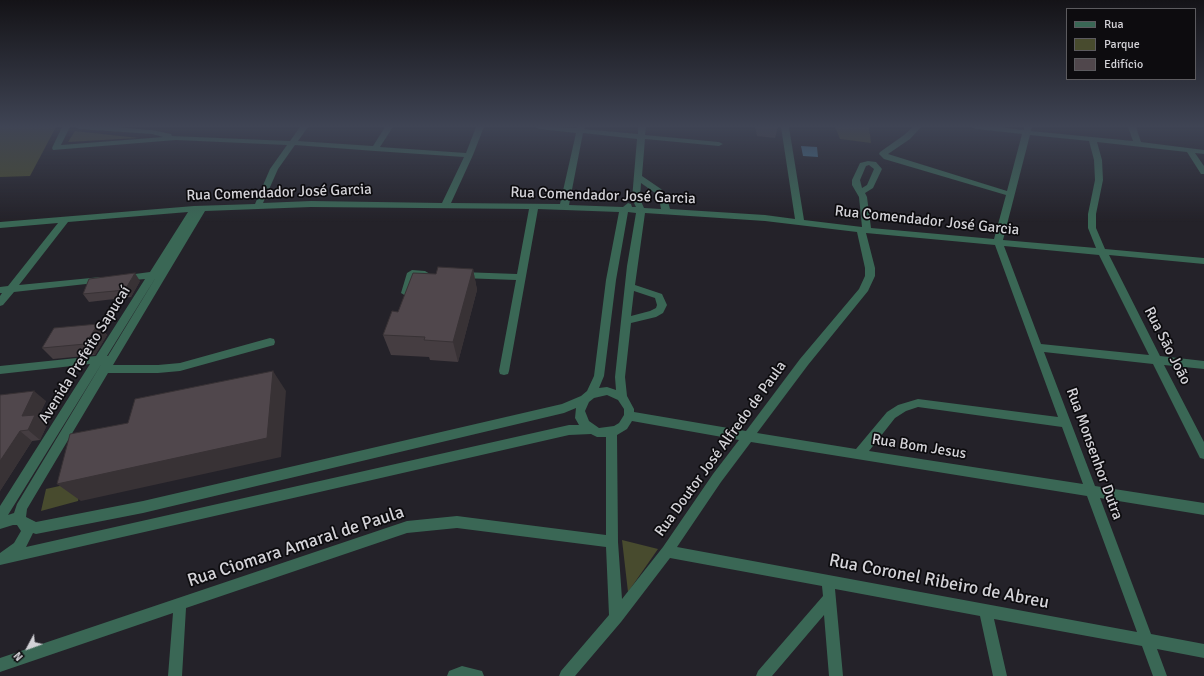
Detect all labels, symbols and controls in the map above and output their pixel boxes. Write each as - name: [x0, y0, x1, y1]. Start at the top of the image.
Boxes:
- legend: [1066, 8, 1196, 80]
- text: Rua: [1104, 17, 1124, 32]
- text: Parque: [1104, 37, 1140, 52]
- text: Edifício: [1104, 57, 1143, 72]
- street label: Rua Comendador José Garcia: [186, 181, 372, 205]
- street label: Rua Comendador José Garcia: [510, 184, 696, 208]
- street label: Rua Comendador José Garcia: [834, 202, 1020, 240]
- street label: Avenida Prefeito Sapucaí: [35, 283, 135, 427]
- street label: Rua São João: [1140, 304, 1194, 388]
- street label: Rua Doutor José Alfredo de Paula: [651, 358, 791, 540]
- street label: Rua Monsenhor Dutra: [1062, 386, 1126, 522]
- street label: Rua Bom Jesus: [870, 431, 968, 463]
- street label: Rua Ciomara Amaral de Paula: [185, 502, 407, 592]
- street label: Rua Coronel Ribeiro de Abreu: [827, 550, 1051, 614]
- north arrow: [8, 628, 48, 668]
- text: N: [11, 649, 26, 663]

